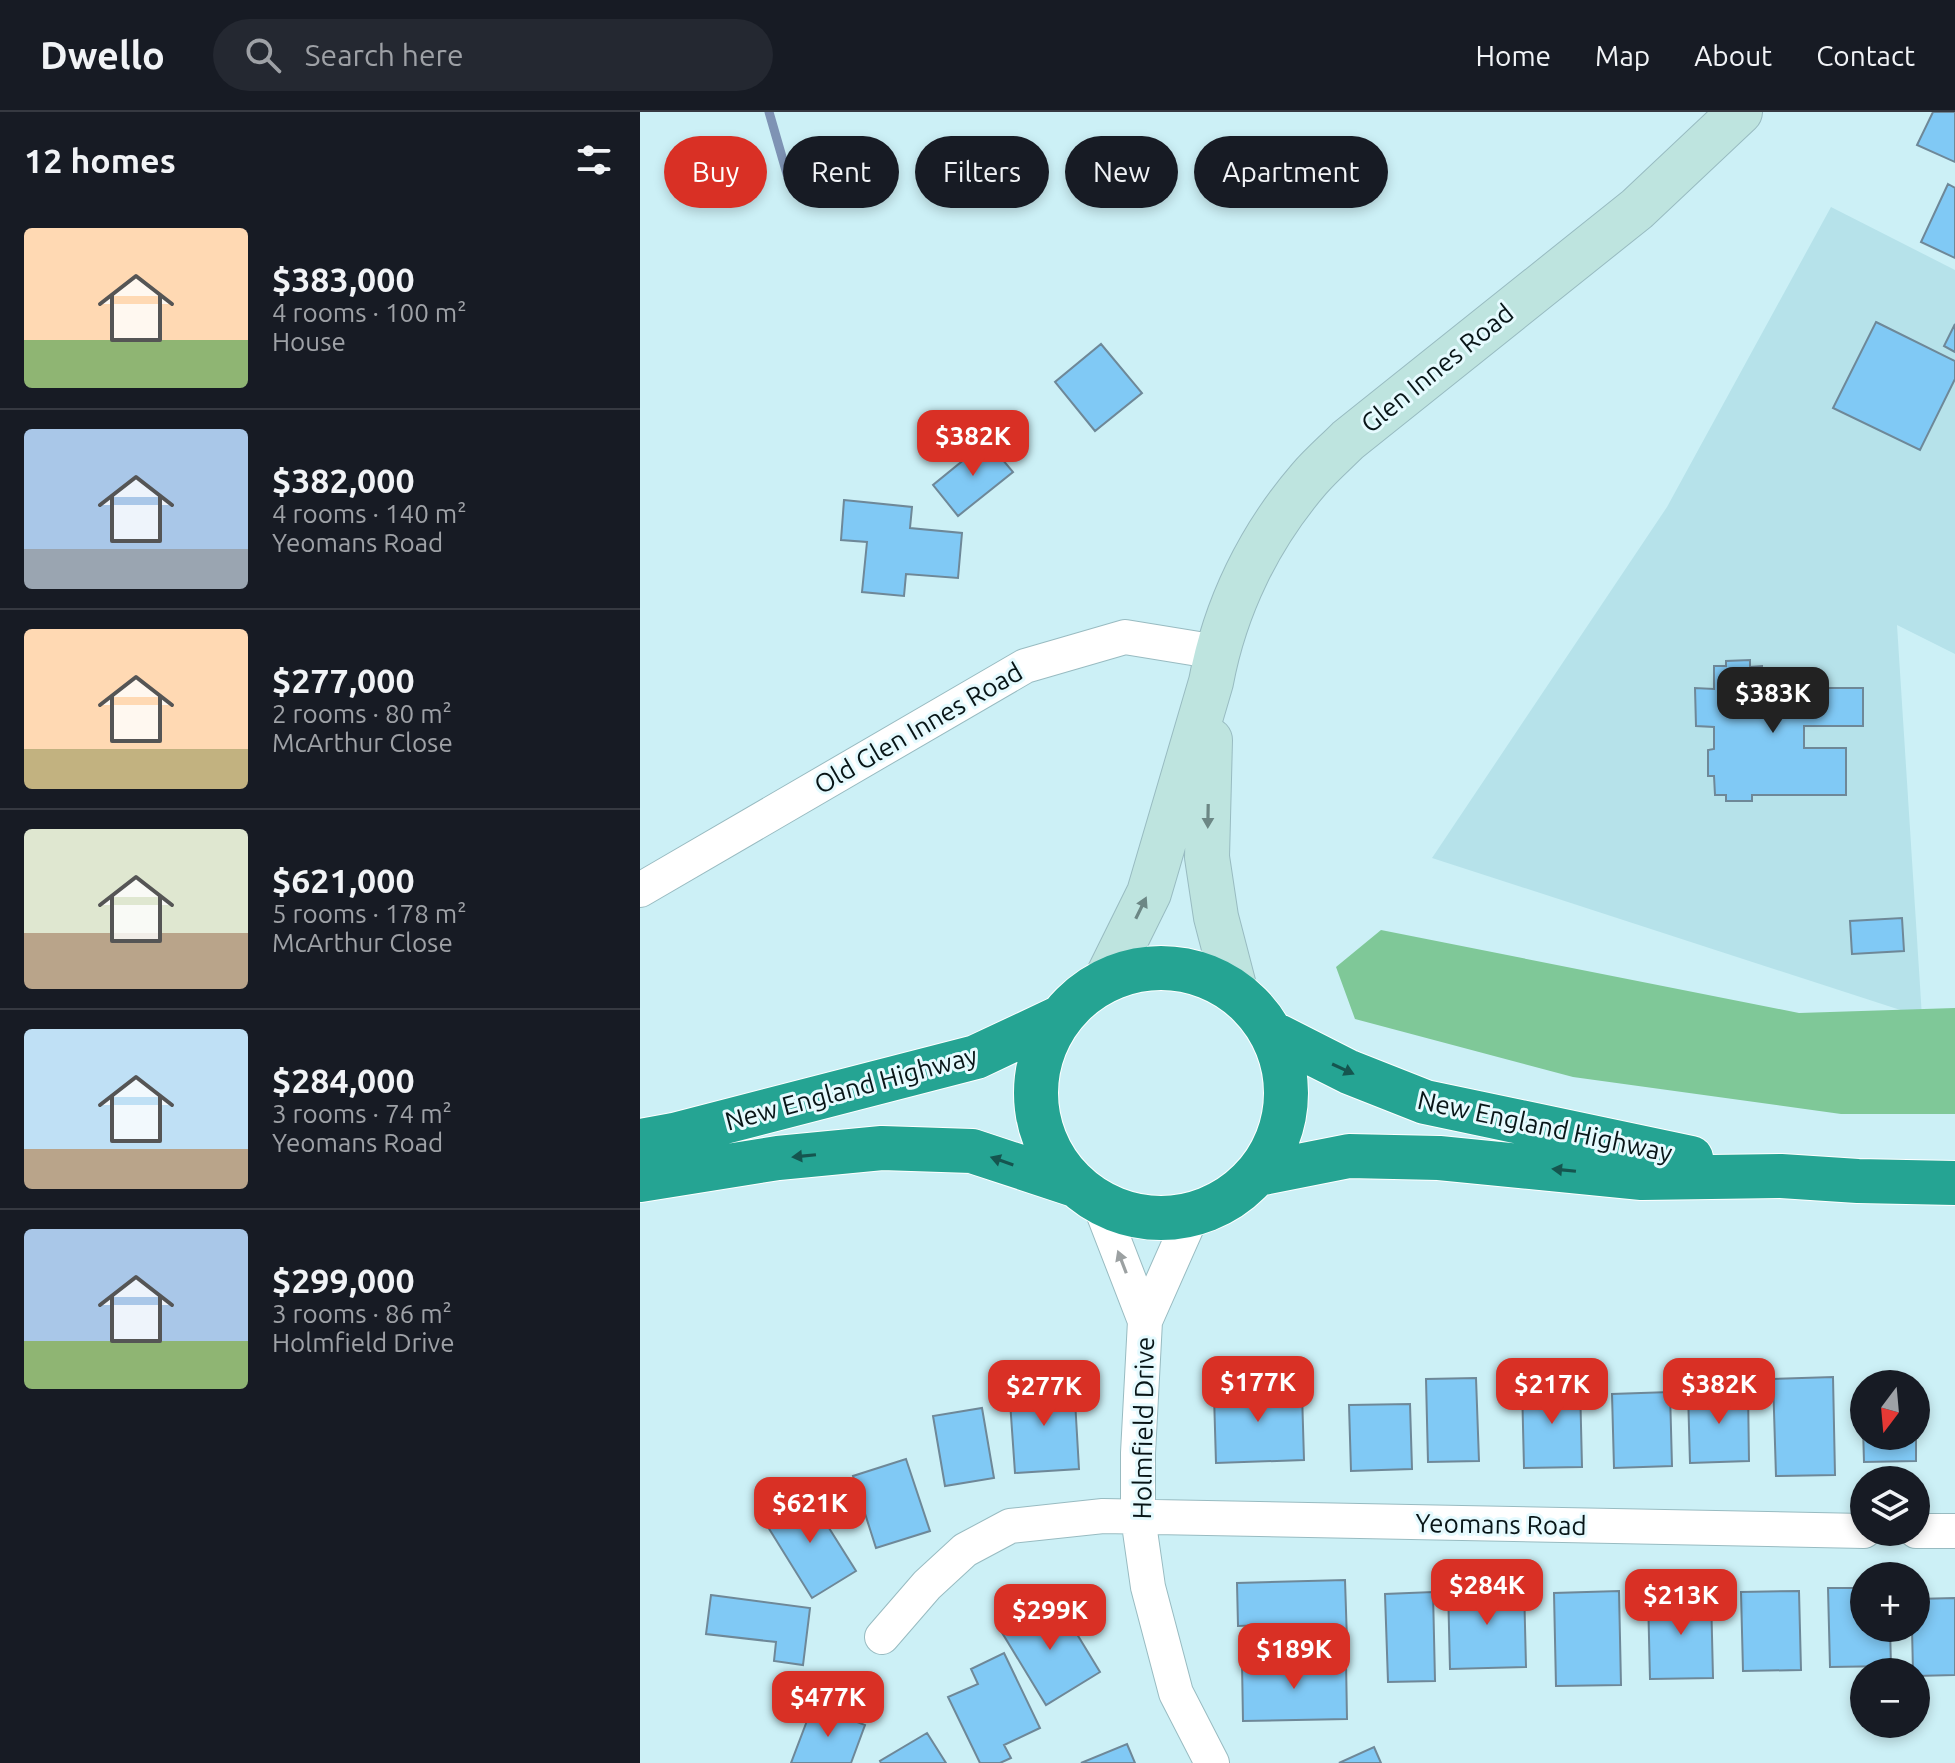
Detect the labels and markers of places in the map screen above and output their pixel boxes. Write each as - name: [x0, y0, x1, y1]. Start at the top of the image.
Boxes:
- pin: $382K: [917, 410, 1029, 478]
- pin: $383K: [1717, 667, 1829, 735]
- pin: $177K: [1202, 1356, 1314, 1424]
- pin: $217K: [1496, 1358, 1608, 1426]
- pin: $382K: [1663, 1358, 1775, 1426]
- pin: $277K: [988, 1360, 1100, 1428]
- pin: $621K: [754, 1477, 866, 1545]
- pin: $284K: [1431, 1559, 1543, 1627]
- pin: $213K: [1625, 1569, 1737, 1637]
- pin: $299K: [994, 1584, 1106, 1652]
- pin: $189K: [1238, 1623, 1350, 1691]
- pin: $477K: [772, 1671, 884, 1739]

